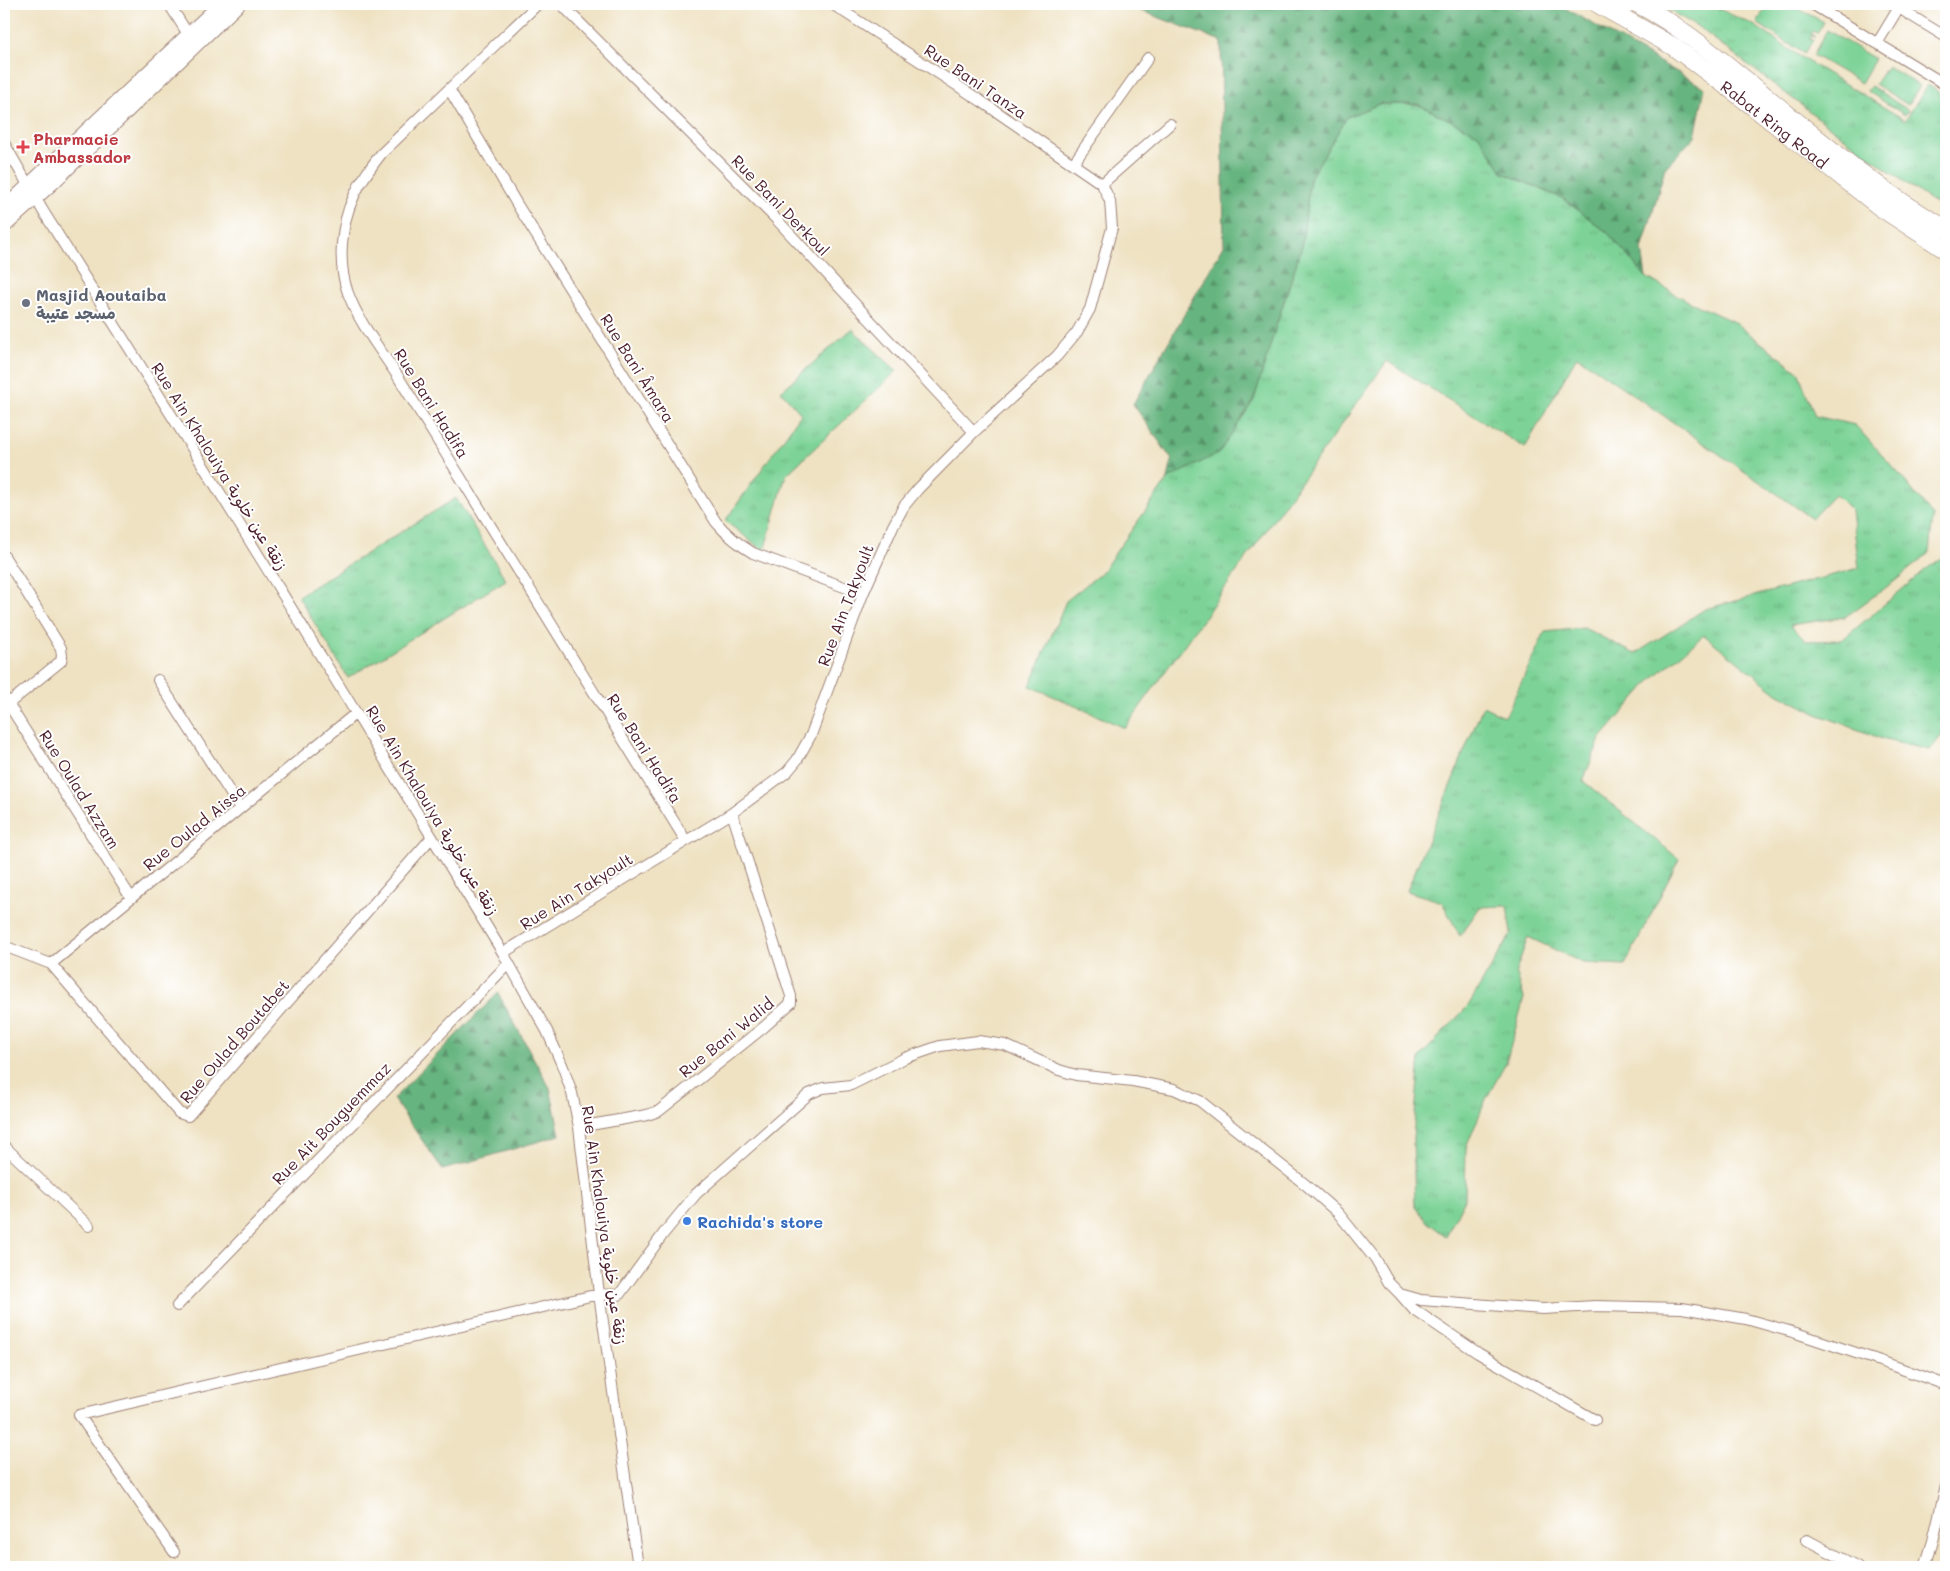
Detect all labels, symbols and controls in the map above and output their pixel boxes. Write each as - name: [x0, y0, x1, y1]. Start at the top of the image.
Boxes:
- street label: Rue Bani Tanza: [921, 39, 1031, 123]
- street label: Rabat Ring Road: [1717, 75, 1833, 173]
- place label: Pharmacie Ambassador: [33, 128, 131, 167]
- marker: Pharmacie Ambassador: [17, 141, 29, 153]
- street label: Rue Bani Derkoul: [727, 150, 835, 260]
- place label: Masjid Aoutaiba مسجد عتيبة: [36, 284, 167, 323]
- marker: Masjid Aoutaiba مسجد عتيبة: [20, 297, 32, 309]
- street label: Rue Bani Âmara: [596, 310, 680, 426]
- street label: Rue Bani Hadifa: [390, 344, 474, 462]
- street label: Rue Ain Khalouiya زنقة عين خلوية: [146, 358, 293, 574]
- street label: Rue Ain Takyoult: [812, 541, 878, 669]
- street label: Rue Bani Hadifa: [603, 689, 687, 807]
- street label: Rue Ain Khalouiya زنقة عين خلوية: [361, 701, 504, 919]
- street label: Rue Oulad Azzam: [35, 726, 125, 852]
- street label: Rue Oulad Aissa: [138, 779, 250, 875]
- street label: Rue Ain Takyoult: [516, 848, 636, 934]
- street label: Rue Oulad Boutabet: [175, 975, 293, 1107]
- street label: Rue Bani Walid: [674, 992, 778, 1082]
- street label: Rue Ait Bouguemmaz: [267, 1057, 395, 1189]
- street label: Rue Ain Khalouiya زنقة عين خلوية: [577, 1104, 632, 1346]
- place label: Rachida's store: [697, 1211, 823, 1232]
- marker: Rachida's store: [681, 1215, 693, 1227]

